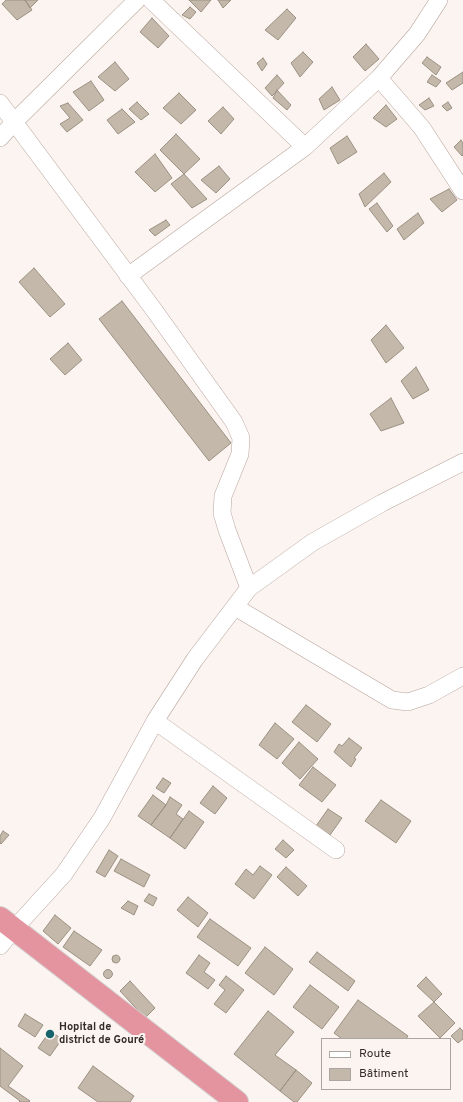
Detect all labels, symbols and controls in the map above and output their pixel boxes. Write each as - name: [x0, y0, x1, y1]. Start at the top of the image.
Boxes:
- place label: Hopital de district de Gouré: [59, 1021, 144, 1047]
- marker: Hopital de district de Gouré: [44, 1028, 56, 1040]
- legend: [321, 1038, 451, 1090]
- text: Route: [359, 1046, 391, 1062]
- text: Bâtiment: [359, 1066, 409, 1082]

